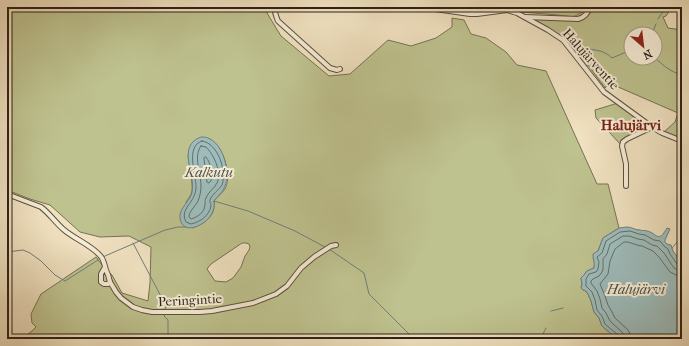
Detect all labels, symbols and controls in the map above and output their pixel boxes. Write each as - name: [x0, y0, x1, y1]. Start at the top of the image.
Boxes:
- street label: Halujärventie: [560, 25, 623, 93]
- north arrow: [623, 26, 663, 66]
- text: N: [640, 47, 654, 62]
- district label: Halujärvi: [601, 116, 662, 134]
- water label: Kalkutu: [184, 164, 233, 181]
- water label: Halujärvi: [606, 281, 666, 298]
- street label: Peringintie: [158, 291, 223, 309]

